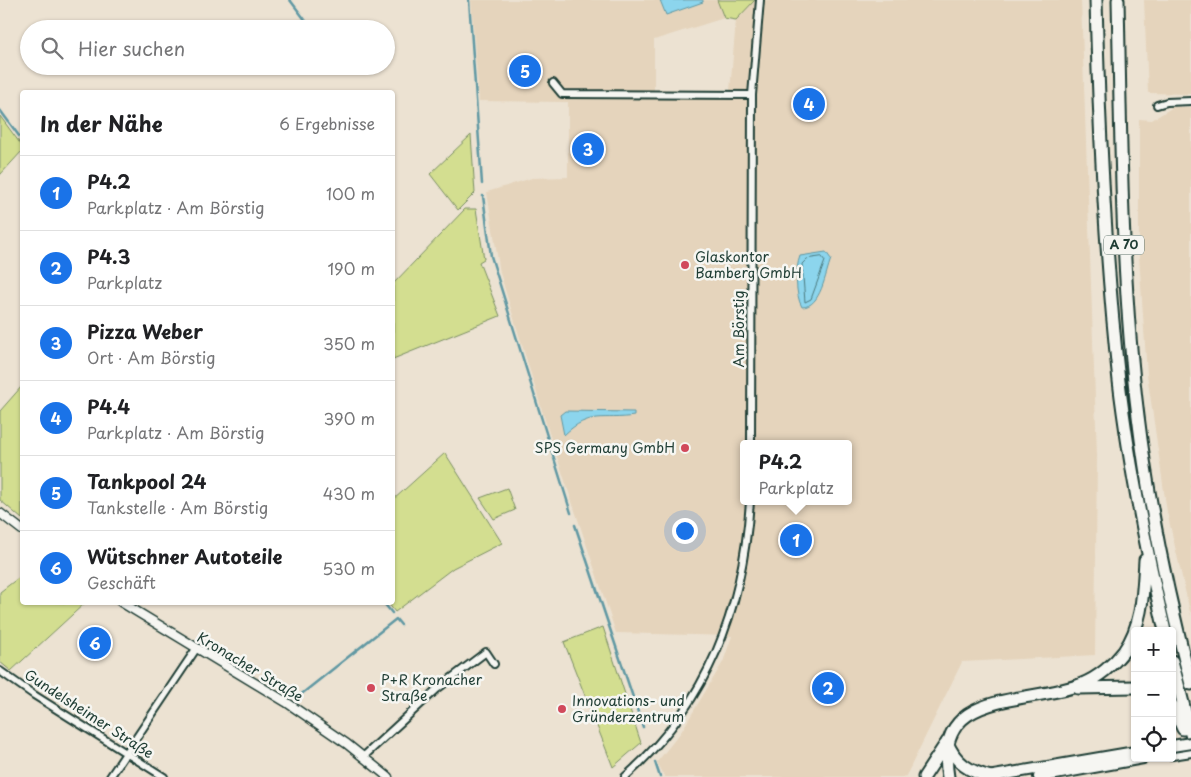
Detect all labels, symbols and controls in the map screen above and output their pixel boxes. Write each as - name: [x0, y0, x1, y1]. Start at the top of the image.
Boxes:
- search box: [20, 20, 395, 75]
- icon: search: [38, 34, 66, 62]
- text: Hier suchen: [78, 34, 185, 62]
- pin: 5: [509, 52, 541, 90]
- pin: 4: [793, 85, 825, 123]
- text: In der Nähe: [40, 107, 162, 139]
- text: 6 Ergebnisse: [279, 111, 375, 135]
- pin: 3: [572, 130, 604, 168]
- text: P4.2: [87, 167, 131, 195]
- text: 1: [52, 181, 60, 205]
- text: 100 m: [326, 181, 375, 205]
- text: Parkplatz · Am Börstig: [87, 195, 265, 219]
- road number: A 70: [1104, 236, 1144, 254]
- text: P4.3: [87, 242, 130, 270]
- place label: Glaskontor Bamberg GmbH: [695, 246, 802, 283]
- text: 2: [50, 256, 62, 280]
- text: 190 m: [327, 256, 375, 280]
- marker: Glaskontor Bamberg GmbH: [679, 259, 691, 271]
- text: Parkplatz: [87, 270, 162, 294]
- street label: Am Börstig: [728, 291, 749, 367]
- text: Pizza Weber: [87, 317, 203, 345]
- text: 3: [51, 331, 61, 355]
- text: 350 m: [323, 331, 375, 355]
- text: Ort · Am Börstig: [87, 345, 216, 369]
- text: P4.4: [87, 392, 130, 420]
- text: 4: [51, 406, 61, 430]
- text: 390 m: [324, 406, 375, 430]
- text: Parkplatz · Am Börstig: [87, 420, 265, 444]
- place label: SPS Germany GmbH: [534, 437, 675, 458]
- popup: [740, 440, 852, 505]
- marker: SPS Germany GmbH: [679, 442, 691, 454]
- text: P4.2: [759, 447, 802, 475]
- text: Tankpool 24: [87, 467, 206, 495]
- text: Parkplatz: [759, 475, 833, 499]
- text: 5: [51, 481, 61, 505]
- text: 430 m: [323, 481, 375, 505]
- text: Tankstelle · Am Börstig: [87, 495, 268, 519]
- your location: [672, 518, 698, 544]
- pin: 1: [780, 521, 812, 559]
- text: Wütschner Autoteile: [87, 542, 282, 570]
- text: 6: [50, 556, 62, 580]
- text: 530 m: [322, 556, 375, 580]
- text: Geschäft: [87, 570, 156, 594]
- pin: 6: [79, 624, 111, 662]
- street label: Kronacher Straße: [193, 626, 307, 707]
- map controls: [1131, 627, 1176, 762]
- button: +: [1131, 627, 1176, 672]
- street label: Gundelsheimer Straße: [21, 664, 158, 763]
- place label: P+R Kronacher Straße: [381, 669, 483, 706]
- pin: 2: [812, 669, 844, 707]
- button: −: [1131, 672, 1176, 717]
- marker: P+R Kronacher Straße: [365, 682, 377, 694]
- place label: Innovations- und Gründerzentrum: [572, 690, 685, 727]
- marker: Innovations- und Gründerzentrum: [556, 703, 568, 715]
- button: locate: [1131, 717, 1176, 762]

